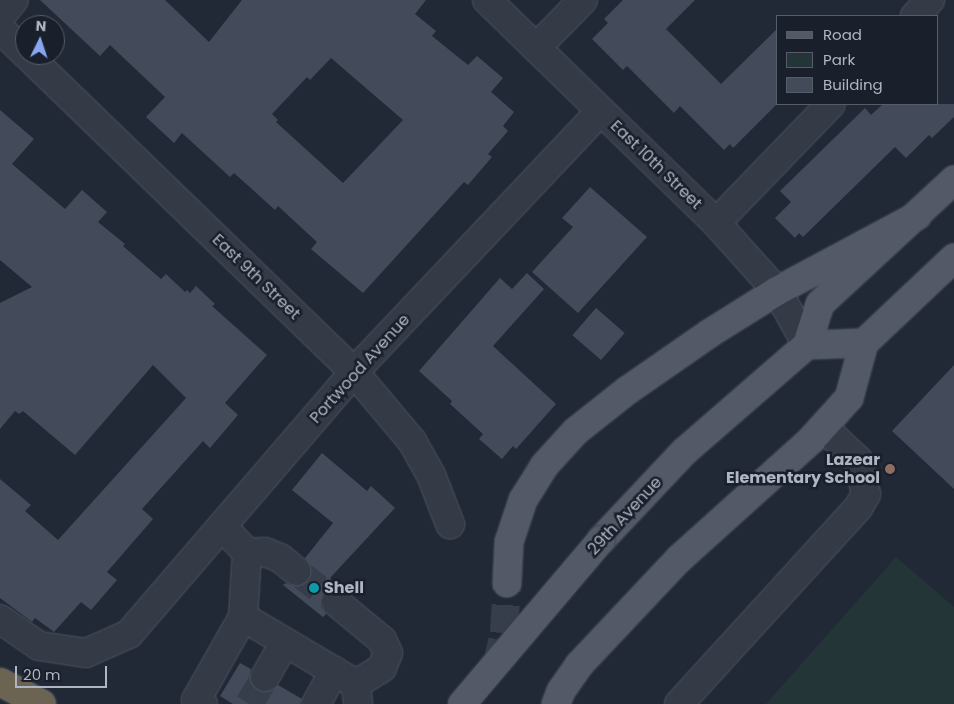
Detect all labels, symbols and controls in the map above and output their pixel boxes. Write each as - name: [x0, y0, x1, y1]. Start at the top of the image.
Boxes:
- north arrow: [15, 15, 65, 65]
- legend: [776, 15, 939, 105]
- text: N: [35, 16, 47, 36]
- text: Road: [823, 24, 862, 45]
- text: Park: [823, 49, 855, 70]
- text: Building: [823, 74, 883, 95]
- street label: East 10th Street: [606, 116, 706, 214]
- street label: East 9th Street: [208, 230, 304, 324]
- street label: Portwood Avenue: [306, 311, 414, 427]
- place label: Lazear Elementary School: [726, 450, 880, 488]
- marker: Lazear Elementary School: [884, 463, 896, 475]
- street label: 29th Avenue: [584, 473, 666, 559]
- place label: Shell: [324, 578, 364, 598]
- marker: Shell: [308, 582, 320, 594]
- scale bar: [18, 656, 110, 688]
- text: 20 m: [23, 664, 61, 685]

